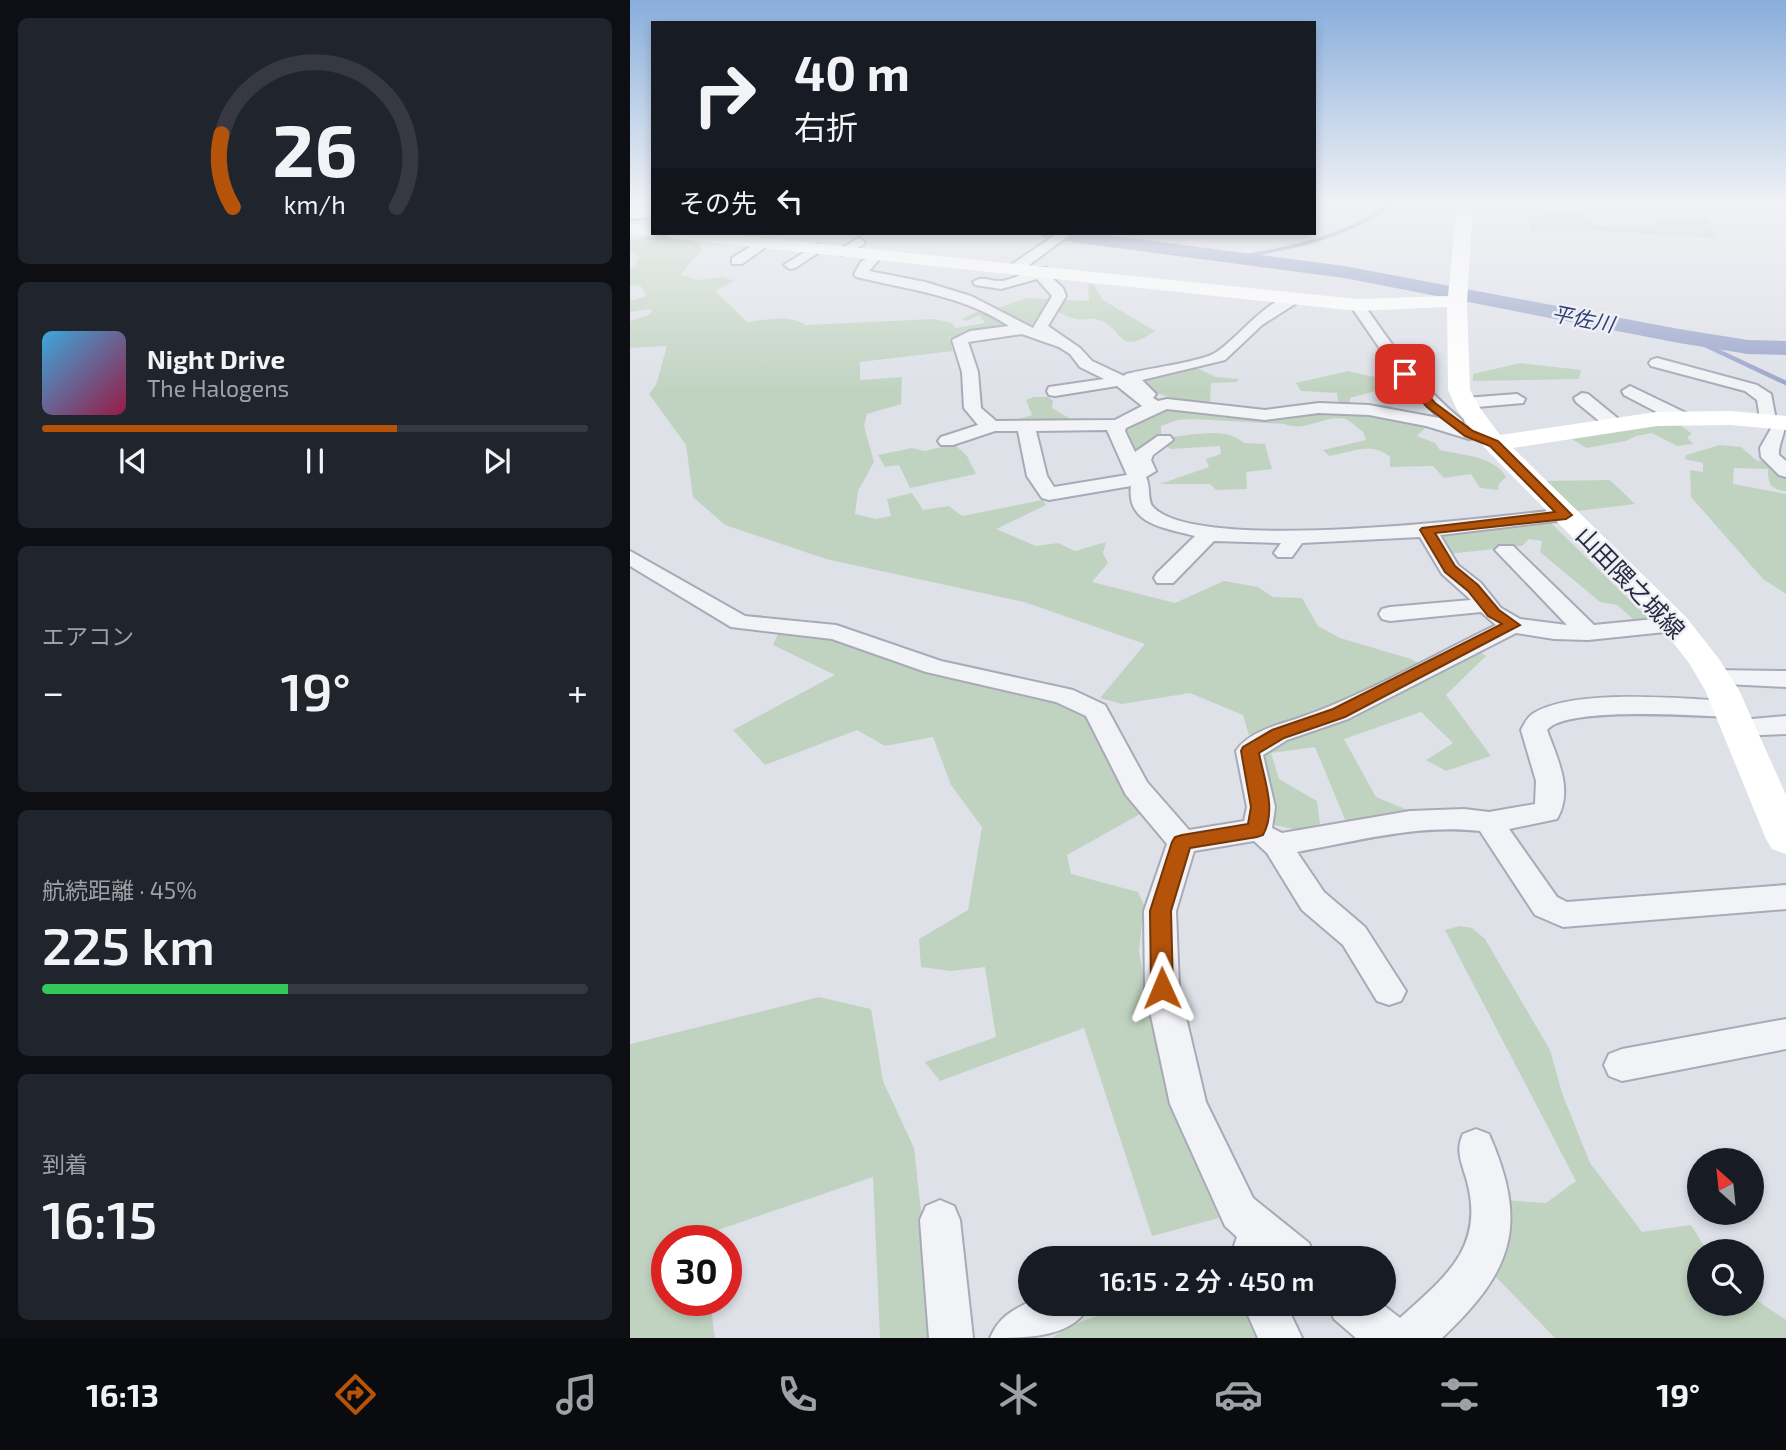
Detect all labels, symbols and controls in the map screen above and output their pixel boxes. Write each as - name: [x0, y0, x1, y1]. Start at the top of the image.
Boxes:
- text: 40 m: [794, 42, 910, 101]
- icon: right: [679, 49, 770, 140]
- text: 26: [272, 104, 358, 192]
- text: 右折: [794, 107, 858, 145]
- icon: left: [771, 182, 809, 220]
- text: その先: [679, 187, 757, 218]
- text: km/h: [284, 189, 346, 219]
- water label: 平佐川: [1550, 300, 1618, 337]
- text: Night Drive: [147, 343, 285, 374]
- pin: [1375, 344, 1435, 404]
- icon: arrive: [1386, 355, 1424, 393]
- text: The Halogens: [147, 374, 289, 402]
- icon: previous: [114, 442, 152, 480]
- icon: pause: [296, 442, 334, 480]
- icon: next: [478, 442, 516, 480]
- street label: 山田隈之城線: [1571, 520, 1691, 644]
- text: エアコン: [42, 622, 134, 650]
- text: 19°: [280, 659, 351, 721]
- text: −: [42, 668, 64, 714]
- text: +: [567, 668, 588, 714]
- text: 航続距離 · 45%: [42, 876, 197, 904]
- text: 225 km: [42, 913, 215, 975]
- position arrow: [1125, 951, 1199, 1025]
- north arrow: [1687, 1148, 1764, 1225]
- map controls: [1687, 1148, 1764, 1316]
- text: 到着: [42, 1150, 88, 1178]
- text: 16:15: [42, 1187, 157, 1249]
- speed limit sign: 30: [651, 1225, 742, 1316]
- button: search: [1687, 1239, 1764, 1316]
- text: 16:15 · 2 分 · 450 m: [1100, 1265, 1314, 1296]
- icon: directions: [331, 1370, 380, 1419]
- icon: music: [552, 1370, 601, 1419]
- icon: phone: [773, 1370, 822, 1419]
- icon: climate: [994, 1370, 1043, 1419]
- icon: car: [1214, 1370, 1263, 1419]
- icon: filters: [1435, 1370, 1484, 1419]
- text: 16:13: [86, 1375, 159, 1413]
- text: 19°: [1656, 1375, 1700, 1413]

